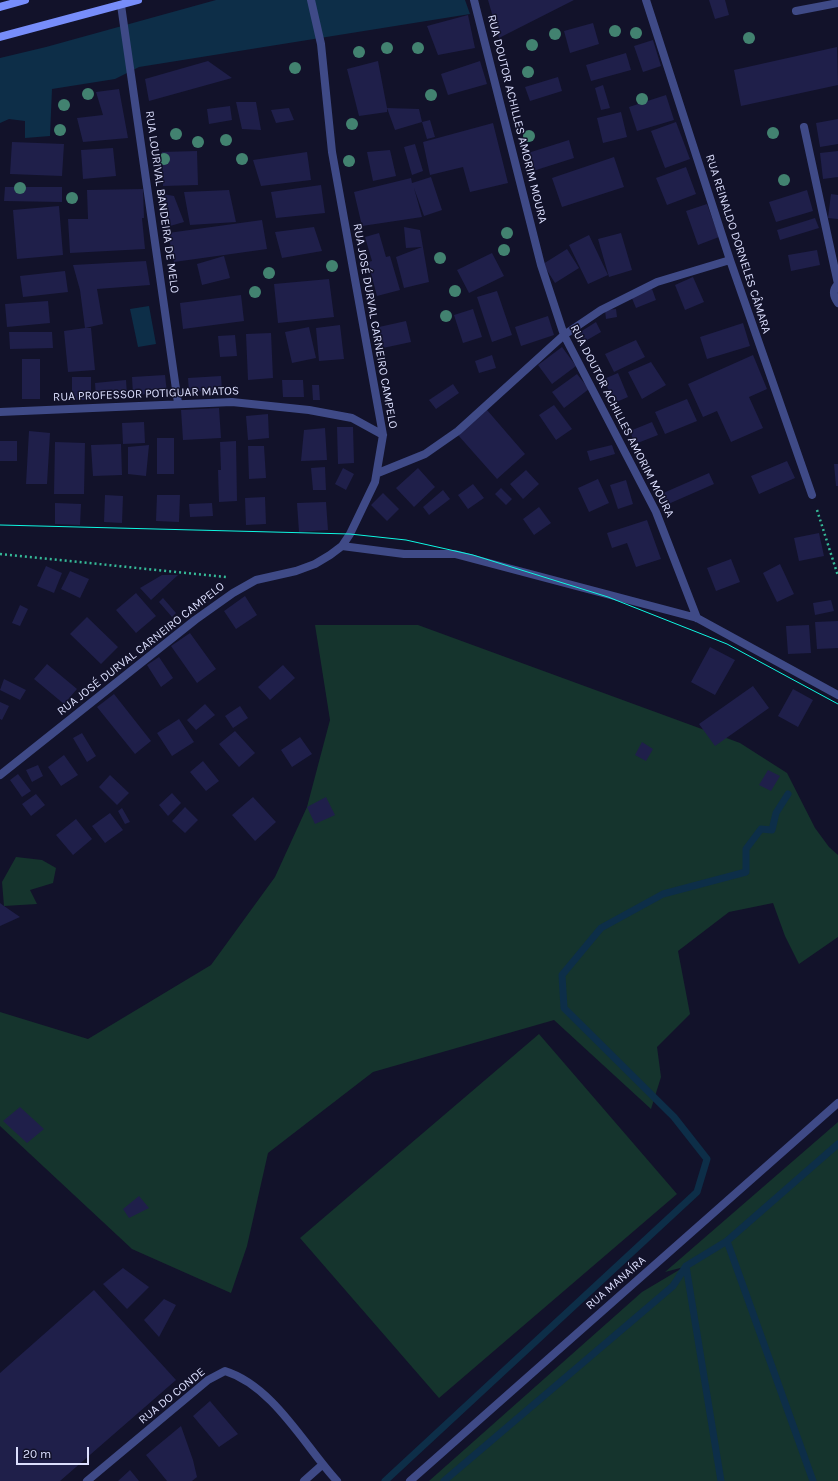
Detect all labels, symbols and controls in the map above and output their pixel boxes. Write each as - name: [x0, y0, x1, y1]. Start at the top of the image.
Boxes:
- street label: RUA DOUTOR ACHILLES AMORIM MOURA: [484, 13, 550, 225]
- street label: RUA LOURIVAL BANDEIRA DE MELO: [142, 110, 182, 294]
- street label: RUA REINALDO DORNELES CÂMARA: [702, 153, 774, 335]
- street label: RUA JOSÉ DURVAL CARNEIRO CAMPELO: [350, 222, 400, 430]
- street label: RUA DOUTOR ACHILLES AMORIM MOURA: [567, 322, 677, 520]
- street label: RUA PROFESSOR POTIGUAR MATOS: [53, 384, 239, 404]
- street label: RUA JOSÉ DURVAL CARNEIRO CAMPELO: [55, 579, 227, 719]
- street label: RUA MANAÍRA: [583, 1253, 649, 1313]
- street label: RUA DO CONDE: [136, 1365, 208, 1427]
- scale bar: [18, 1439, 91, 1465]
- text: 20 m: [23, 1447, 51, 1461]

